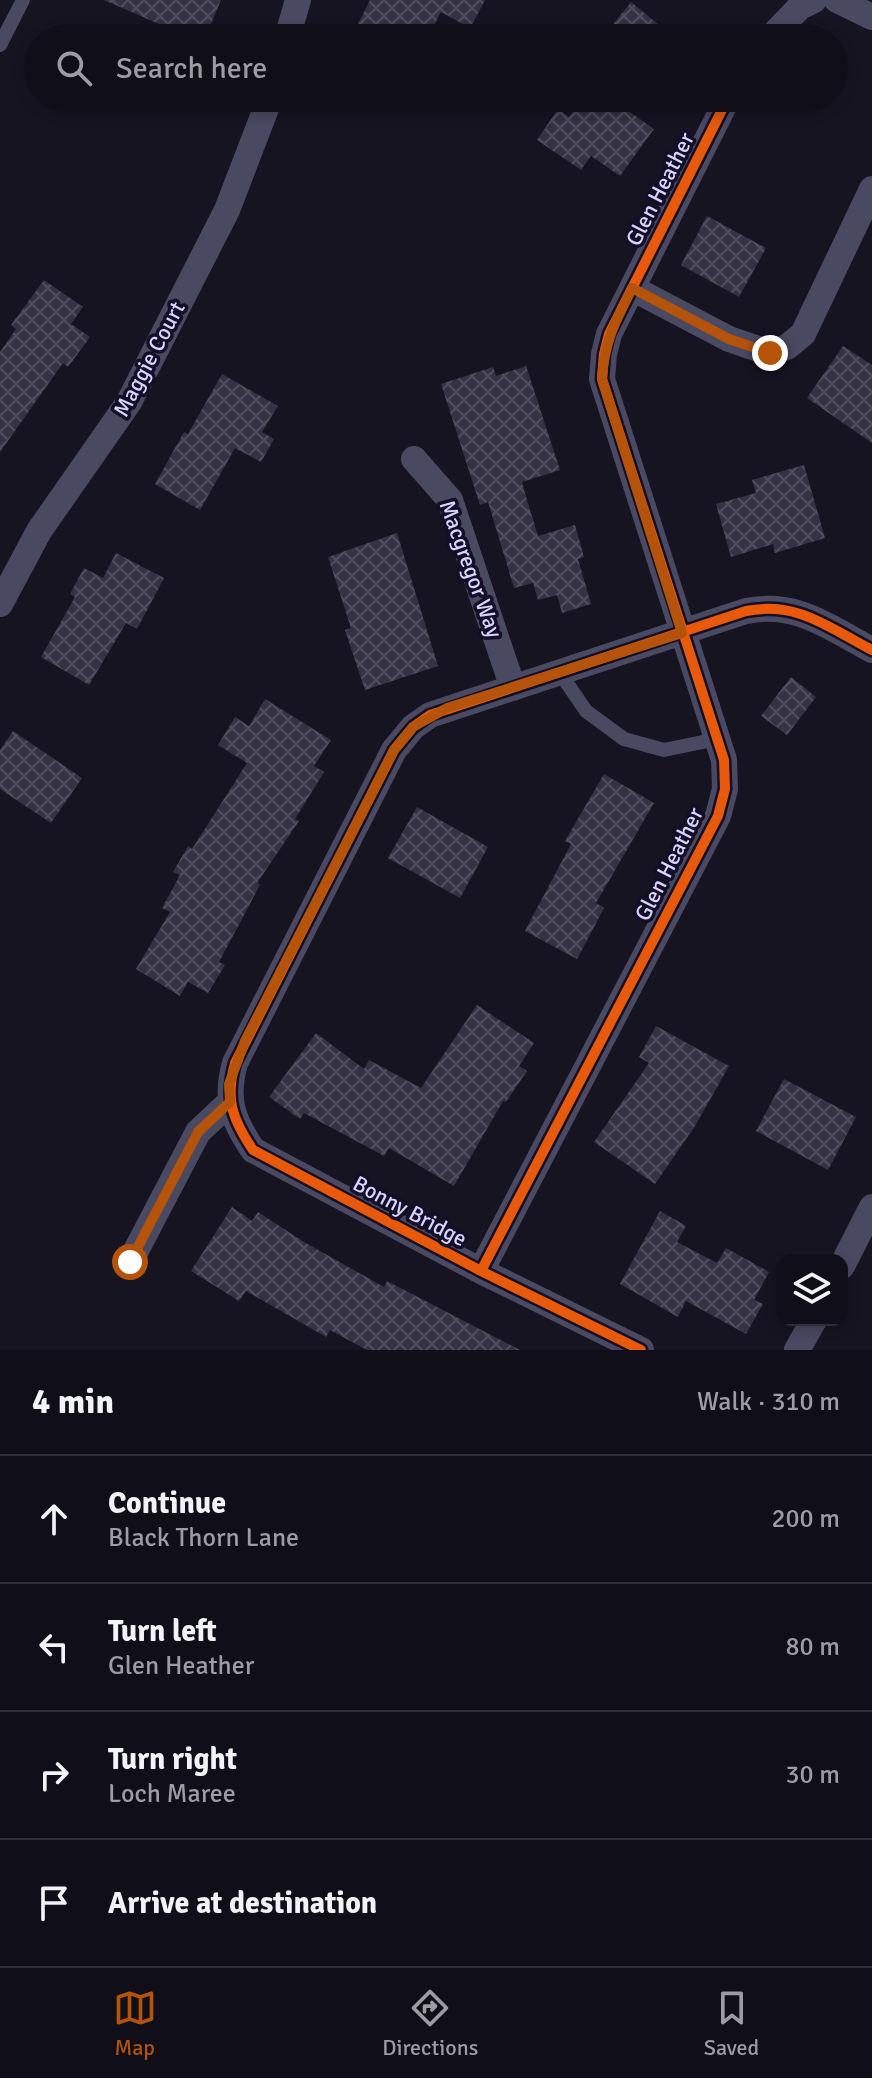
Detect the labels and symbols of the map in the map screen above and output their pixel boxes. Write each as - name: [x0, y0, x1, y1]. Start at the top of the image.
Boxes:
- street label: Glen Heather: [620, 128, 700, 250]
- street label: Maggie Court: [107, 296, 191, 421]
- route end: [752, 335, 788, 371]
- street label: Macgregor Way: [434, 496, 509, 642]
- street label: Glen Heather: [629, 803, 709, 925]
- street label: Bonny Bridge: [348, 1170, 472, 1252]
- route start: [112, 1244, 148, 1280]

